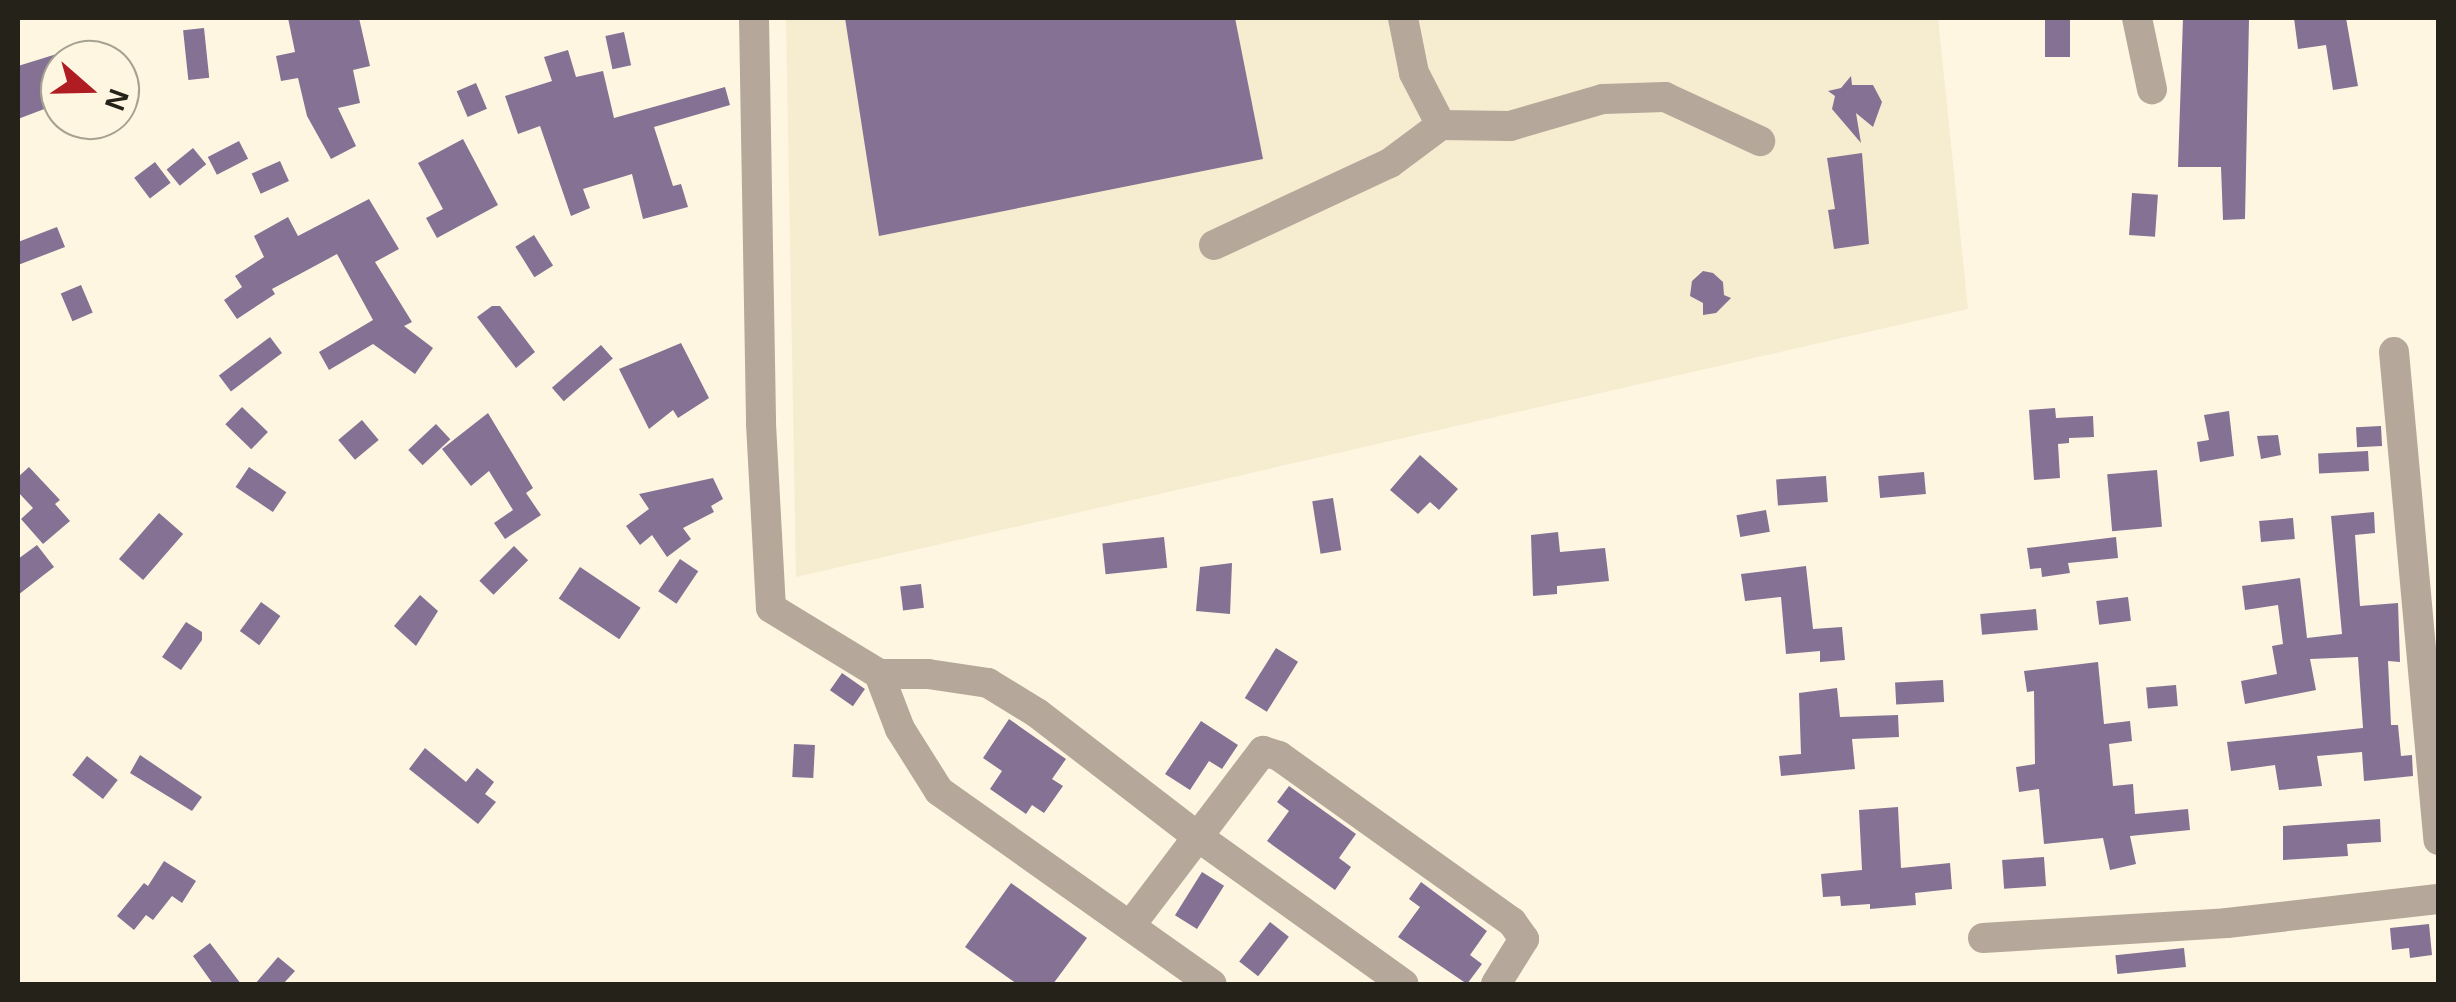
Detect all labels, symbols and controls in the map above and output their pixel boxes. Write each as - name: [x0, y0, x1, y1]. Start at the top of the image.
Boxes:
- north arrow: [40, 40, 140, 140]
- text: N: [99, 85, 135, 115]

